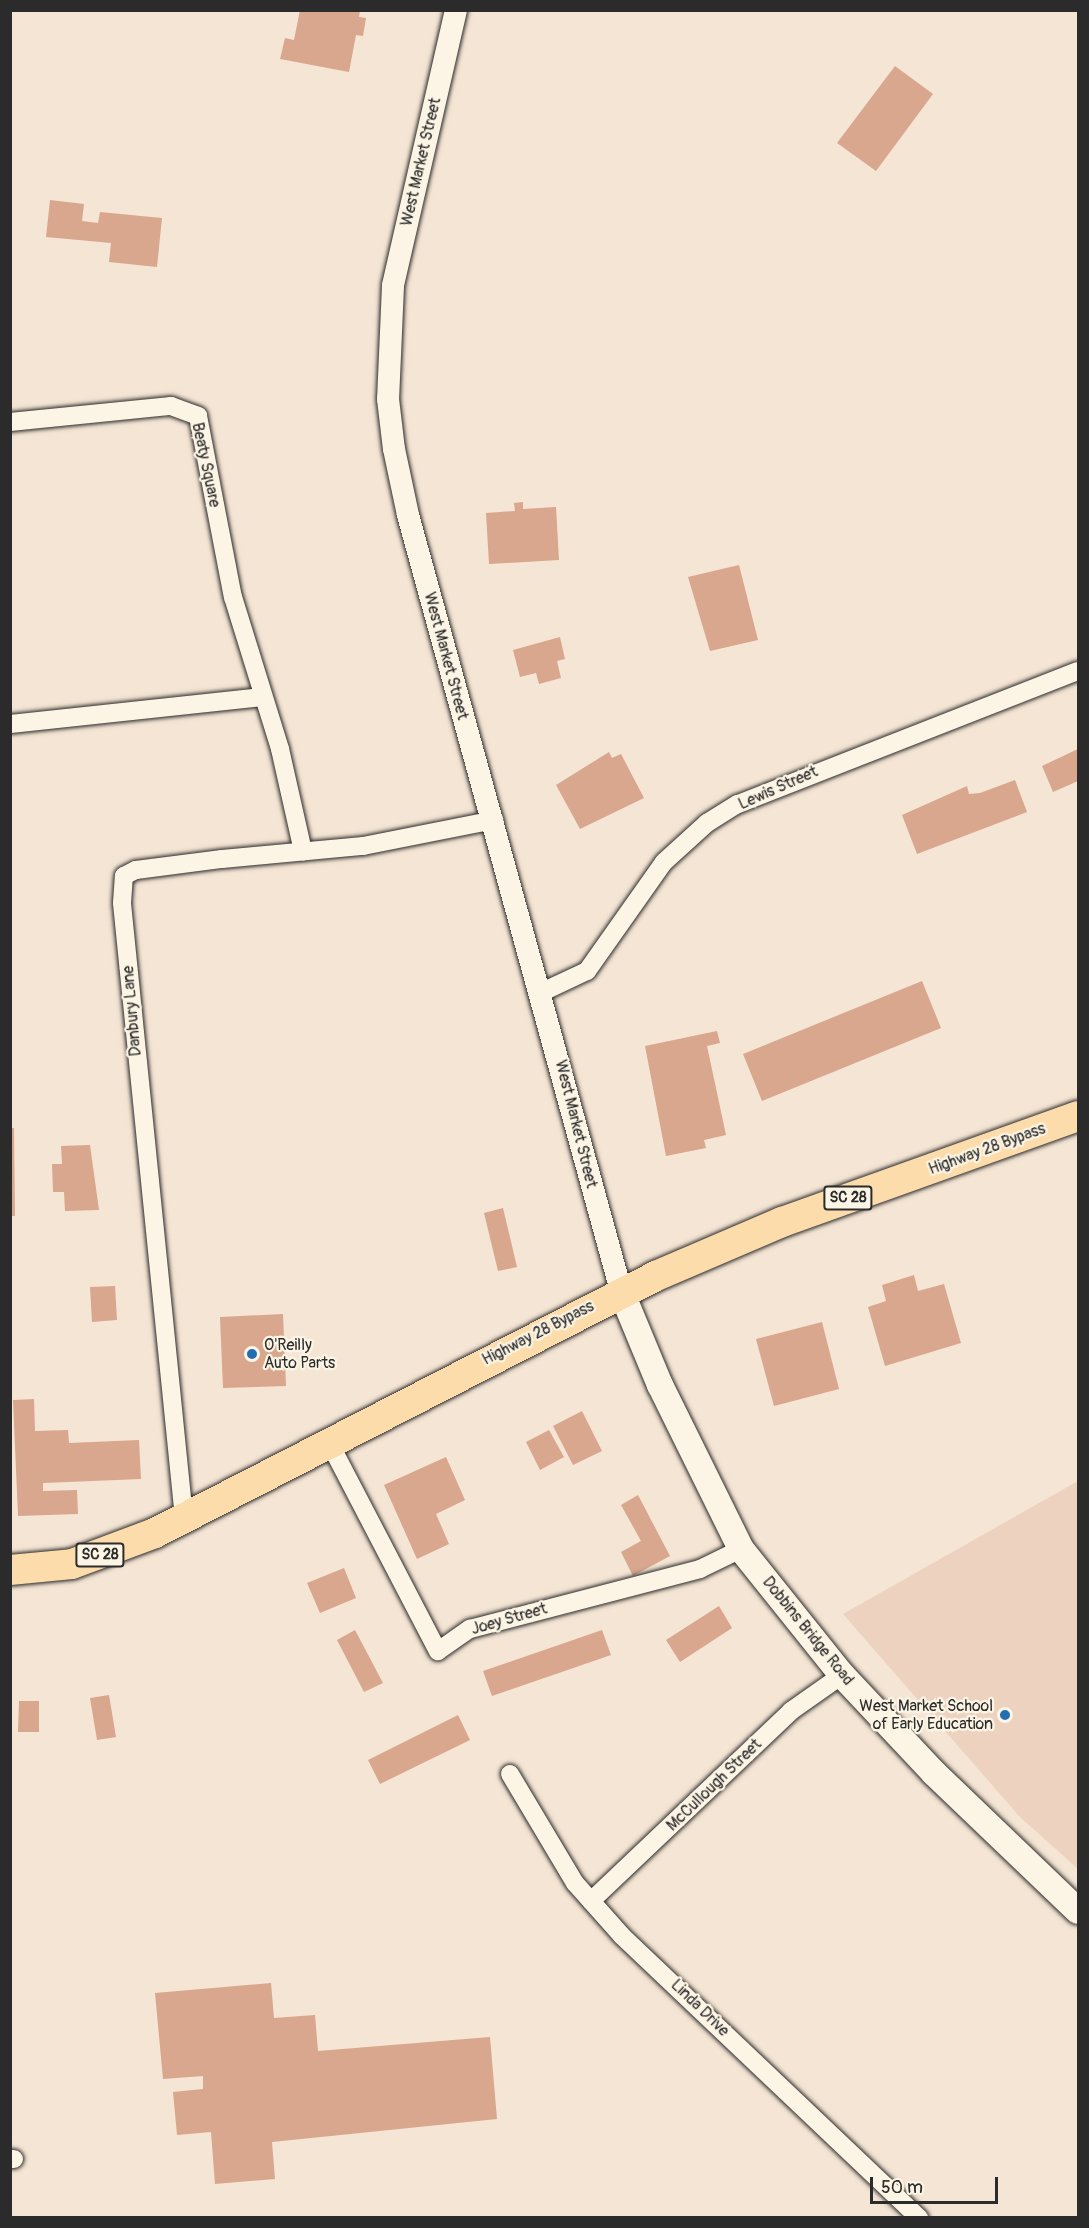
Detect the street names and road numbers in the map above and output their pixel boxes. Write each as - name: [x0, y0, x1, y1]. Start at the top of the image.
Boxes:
- street label: West Market Street: [397, 96, 445, 228]
- street label: Beaty Square: [188, 421, 224, 509]
- street label: West Market Street: [420, 590, 472, 722]
- street label: Lewis Street: [735, 762, 821, 814]
- street label: Danbury Lane: [118, 965, 146, 1057]
- street label: West Market Street: [551, 1058, 601, 1190]
- street label: Highway 28 Bypass: [926, 1119, 1048, 1179]
- road number: SC 28: [822, 1186, 874, 1210]
- street label: Highway 28 Bypass: [479, 1297, 597, 1369]
- road number: SC 28: [74, 1543, 126, 1567]
- street label: Dobbins Bridge Road: [758, 1573, 858, 1689]
- street label: Joey Street: [469, 1599, 549, 1639]
- street label: McCullough Street: [663, 1735, 765, 1835]
- street label: Linda Drive: [667, 1976, 733, 2040]

